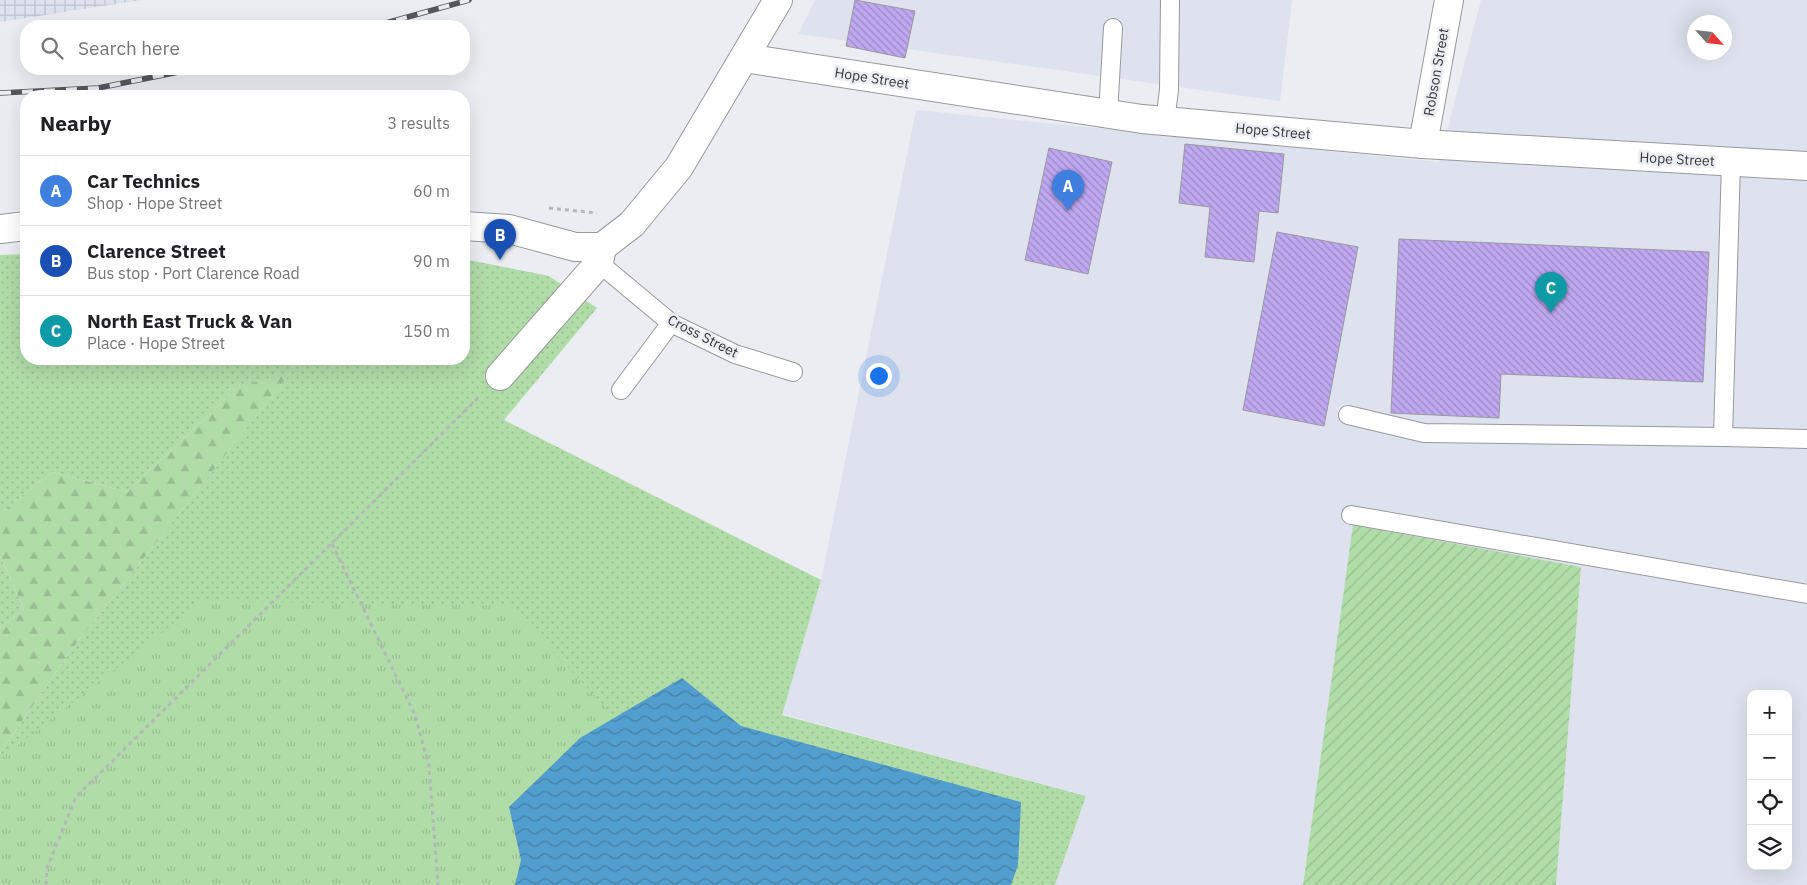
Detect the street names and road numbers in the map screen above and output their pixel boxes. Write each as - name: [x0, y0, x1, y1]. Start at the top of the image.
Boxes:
- street label: Robson Street: [1419, 27, 1453, 117]
- street label: Hope Street: [833, 63, 911, 93]
- street label: Hope Street: [1235, 119, 1311, 143]
- street label: Hope Street: [1639, 148, 1715, 170]
- street label: Cross Street: [665, 311, 741, 362]

